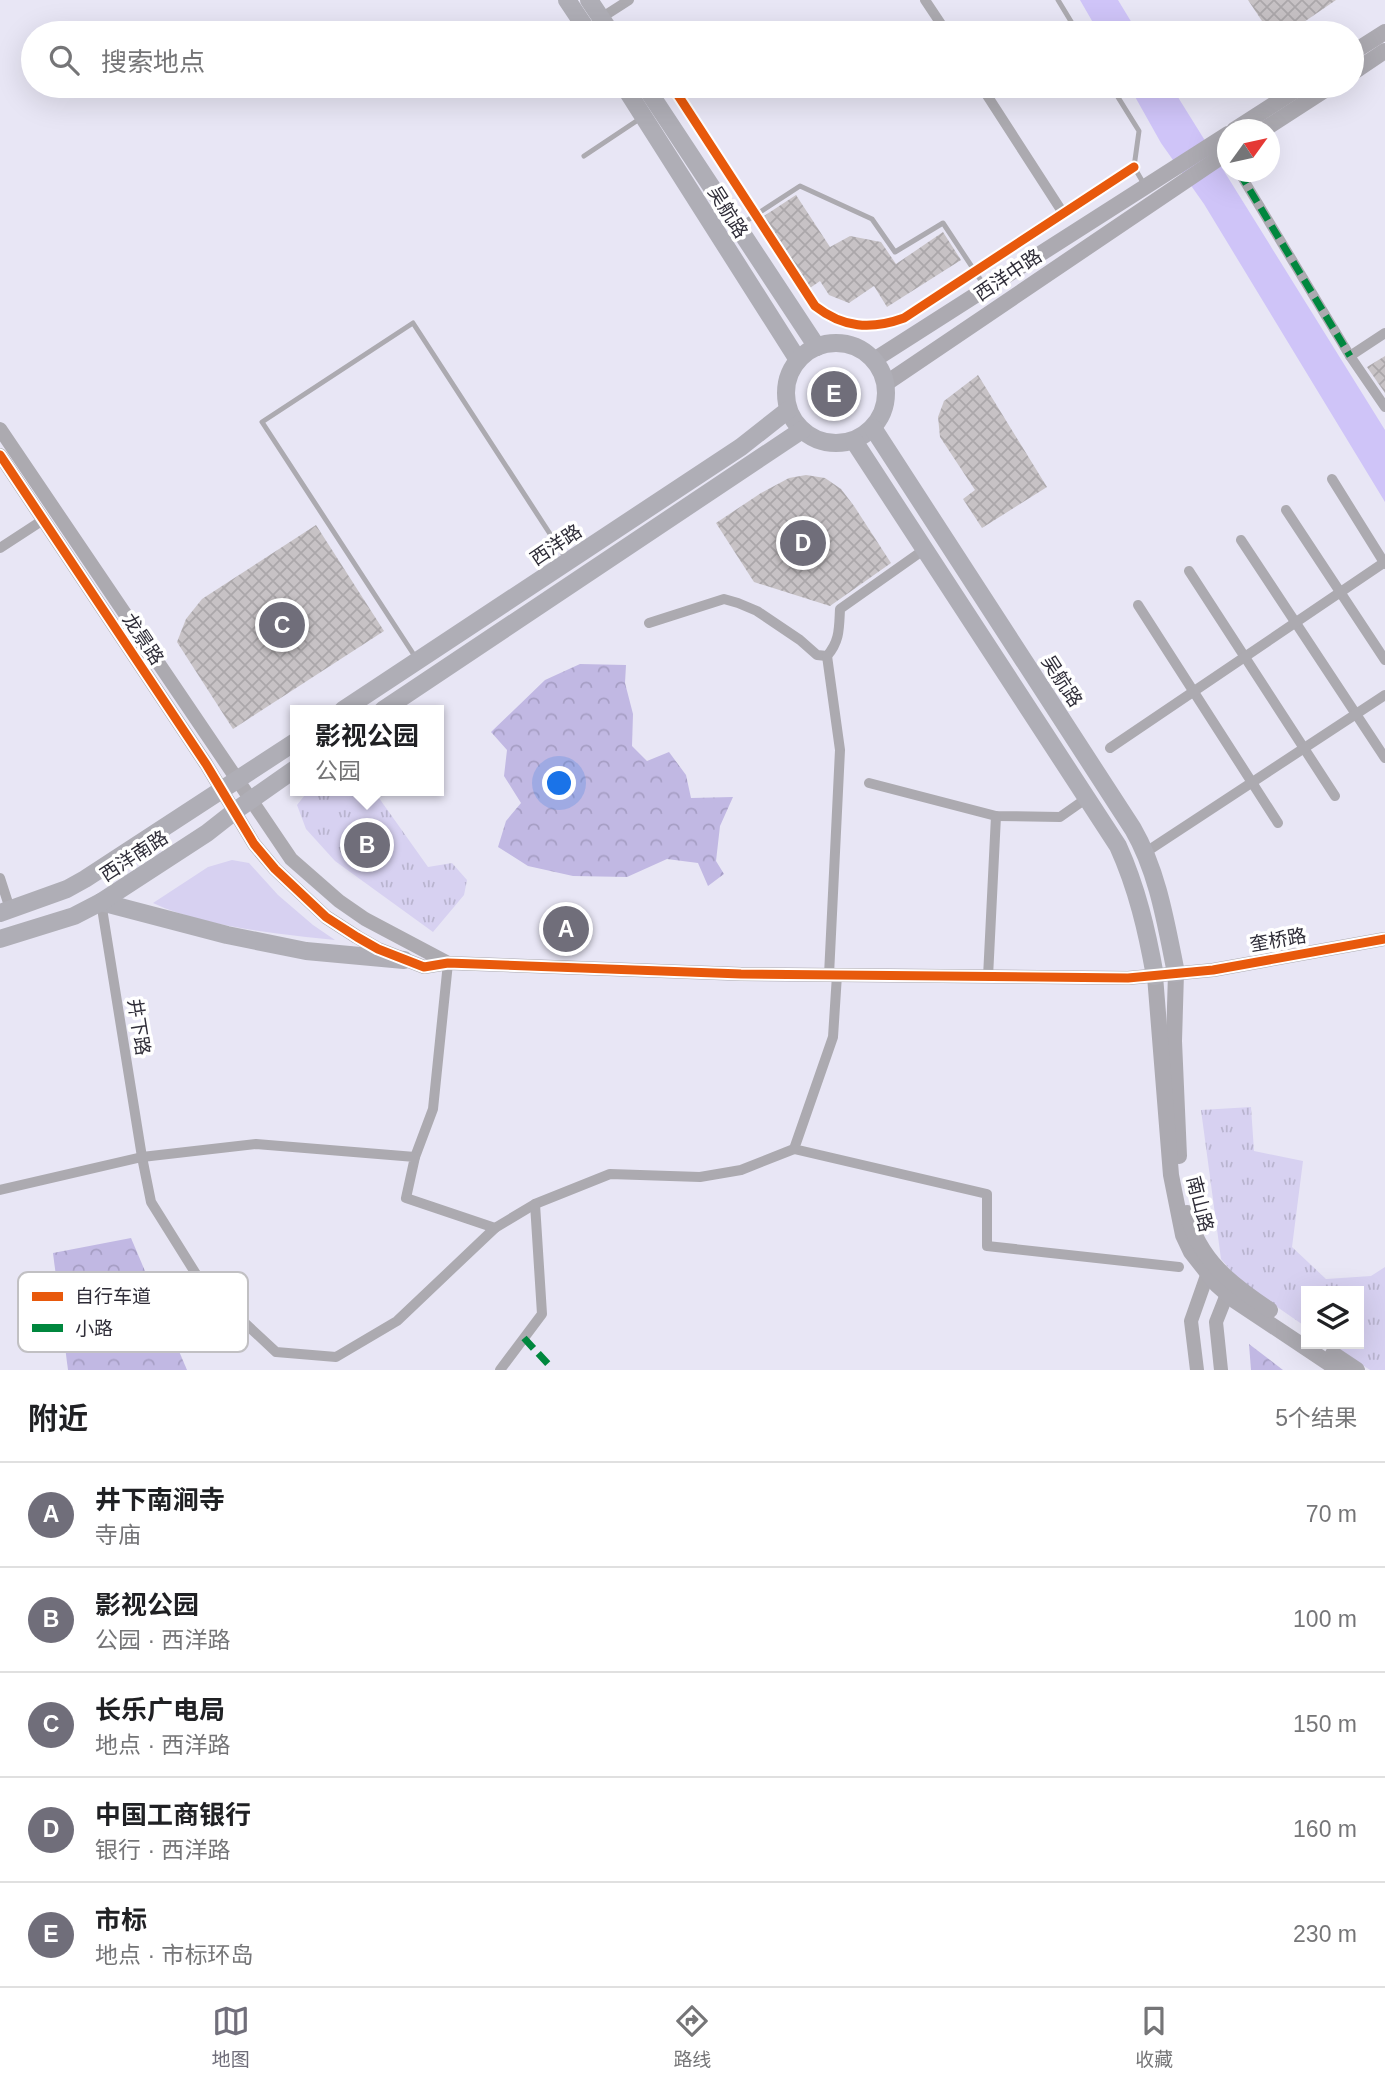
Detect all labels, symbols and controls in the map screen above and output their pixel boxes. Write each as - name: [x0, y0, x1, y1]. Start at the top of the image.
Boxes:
- search box: [21, 21, 1364, 98]
- icon: search: [45, 41, 83, 79]
- text: 搜索地点: [101, 47, 205, 77]
- north arrow: [1217, 119, 1280, 182]
- street label: 吴航路: [704, 182, 752, 242]
- street label: 西洋中路: [971, 245, 1045, 305]
- pin: E: [811, 368, 857, 420]
- pin: D: [780, 517, 826, 569]
- street label: 西洋路: [526, 520, 586, 570]
- pin: C: [259, 599, 305, 651]
- street label: 龙景路: [118, 609, 168, 669]
- street label: 吴航路: [1038, 651, 1086, 711]
- popup: [290, 705, 444, 796]
- text: 影视公园: [315, 721, 419, 751]
- text: 公园: [315, 758, 361, 784]
- your location: [542, 766, 576, 800]
- pin: B: [344, 819, 390, 871]
- street label: 西洋南路: [96, 826, 172, 886]
- pin: A: [543, 903, 589, 955]
- street label: 奎桥路: [1248, 925, 1308, 955]
- street label: 井下路: [124, 997, 154, 1057]
- street label: 南山路: [1183, 1174, 1217, 1234]
- legend: [18, 1272, 248, 1352]
- text: 自行车道: [75, 1286, 151, 1307]
- map controls: [1301, 1286, 1364, 1349]
- button: layers: [1301, 1286, 1364, 1349]
- text: 小路: [75, 1318, 113, 1339]
- text: 附近: [28, 1402, 88, 1435]
- text: 5个结果: [1275, 1405, 1357, 1431]
- text: 井下南涧寺: [95, 1485, 225, 1515]
- text: A: [43, 1501, 59, 1527]
- text: 70 m: [1306, 1501, 1357, 1527]
- text: 寺庙: [95, 1522, 141, 1548]
- text: 影视公园: [95, 1590, 199, 1620]
- text: B: [43, 1606, 59, 1632]
- text: 100 m: [1293, 1606, 1357, 1632]
- text: 公园 · 西洋路: [95, 1627, 230, 1653]
- text: 长乐广电局: [95, 1695, 225, 1725]
- text: C: [43, 1711, 59, 1737]
- text: 150 m: [1293, 1711, 1357, 1737]
- text: 地点 · 西洋路: [95, 1732, 230, 1758]
- text: 中国工商银行: [95, 1800, 251, 1830]
- text: D: [43, 1816, 59, 1842]
- text: 160 m: [1293, 1816, 1357, 1842]
- text: 银行 · 西洋路: [95, 1837, 230, 1863]
- text: 市标: [95, 1905, 147, 1935]
- text: E: [43, 1921, 59, 1947]
- text: 230 m: [1293, 1921, 1357, 1947]
- text: 地点 · 市标环岛: [95, 1942, 253, 1968]
- tab: 地图: [212, 2002, 250, 2071]
- tab: 路线: [673, 2002, 711, 2071]
- tab: 收藏: [1135, 2002, 1173, 2071]

